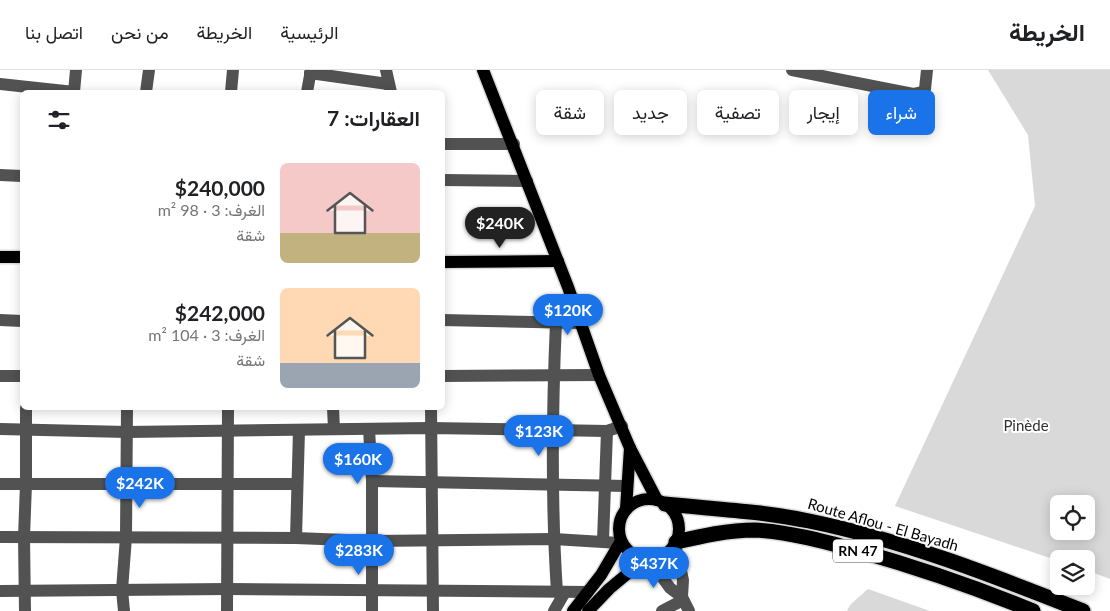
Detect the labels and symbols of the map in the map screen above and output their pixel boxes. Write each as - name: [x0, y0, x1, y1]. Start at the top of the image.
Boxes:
- pin: $240K: [465, 206, 535, 249]
- pin: $120K: [533, 294, 603, 336]
- pin: $123K: [504, 414, 574, 457]
- park label: Pinède: [1003, 416, 1049, 434]
- pin: $160K: [323, 442, 393, 485]
- pin: $242K: [105, 466, 175, 509]
- street label: Route Aflou - El Bayadh: [806, 494, 961, 554]
- pin: $283K: [324, 534, 394, 576]
- road number: RN 47: [833, 540, 883, 562]
- pin: $437K: [619, 546, 689, 589]

